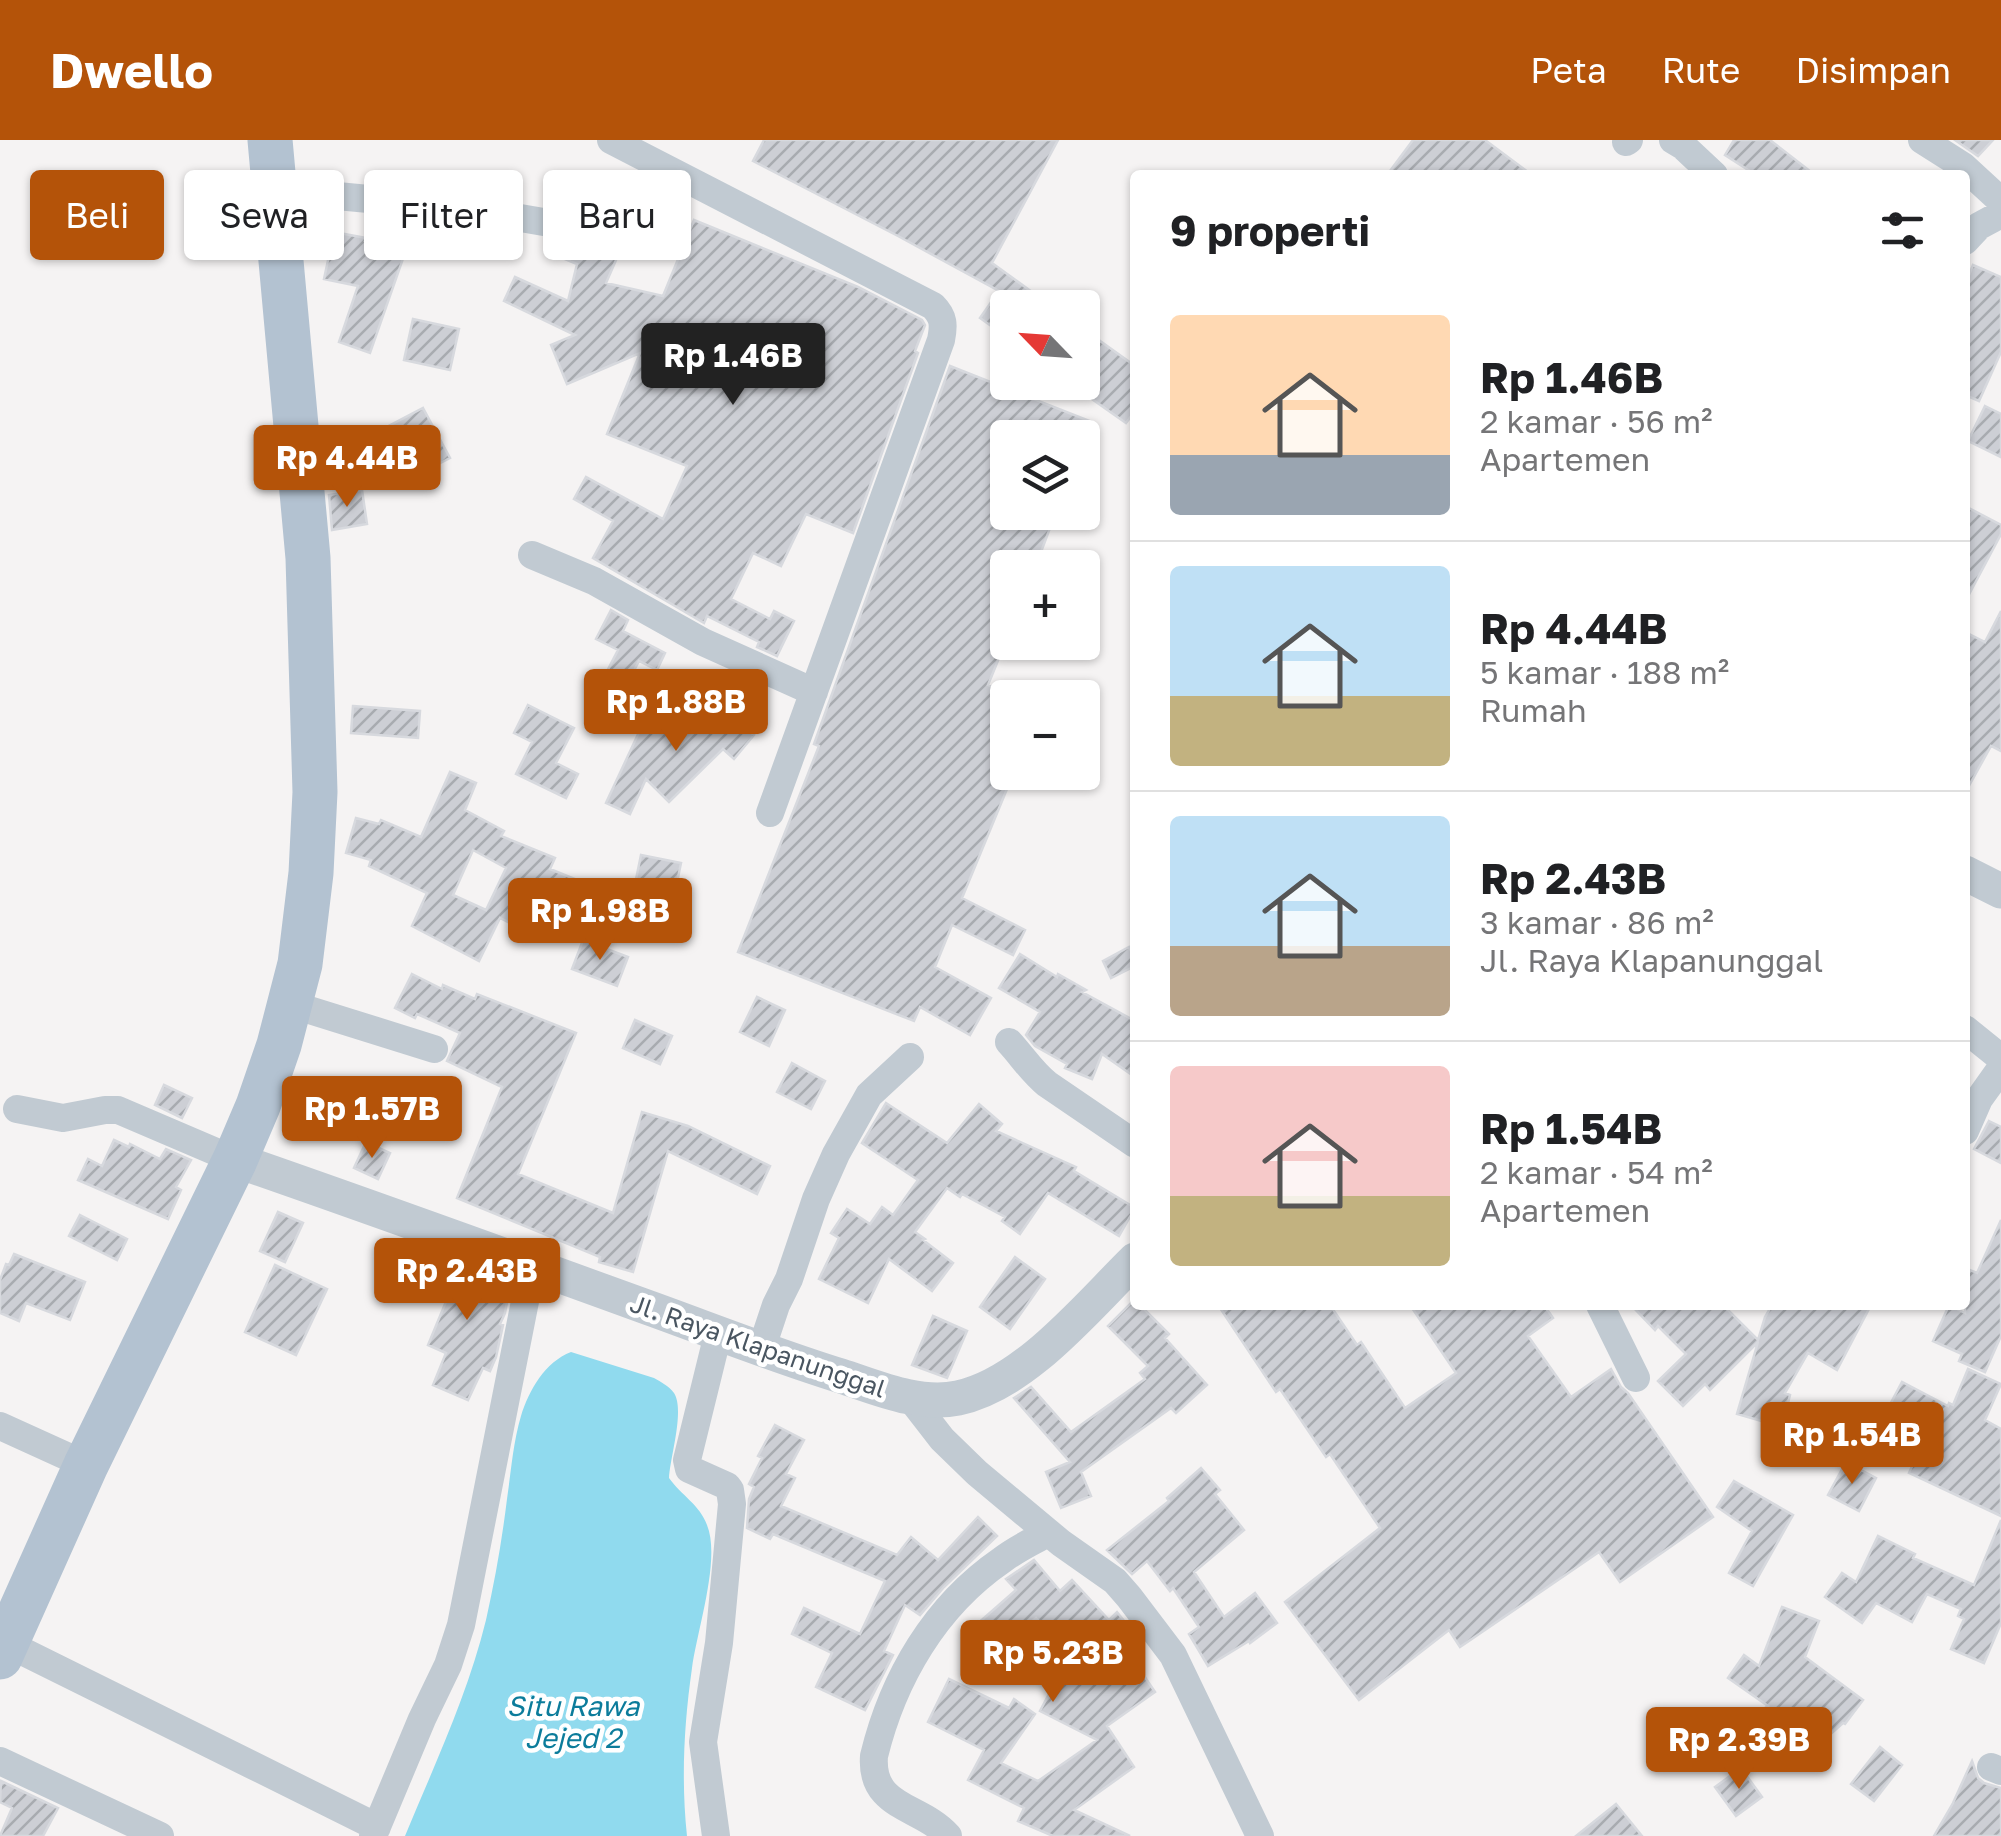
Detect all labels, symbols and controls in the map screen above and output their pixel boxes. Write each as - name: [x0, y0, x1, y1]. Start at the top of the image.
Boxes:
- text: Dwello: [50, 41, 213, 99]
- text: Peta: [1530, 49, 1607, 91]
- text: Rute: [1662, 49, 1740, 91]
- text: Disimpan: [1795, 49, 1951, 91]
- chip: Beli: [30, 170, 164, 260]
- chip: Sewa: [184, 170, 344, 260]
- chip: Filter: [364, 170, 523, 260]
- chip: Baru: [543, 170, 691, 260]
- icon: filters: [1875, 203, 1930, 258]
- text: 9 properti: [1170, 205, 1370, 255]
- north arrow: [990, 290, 1100, 400]
- map controls: [990, 290, 1100, 790]
- pin: Rp 1.46B: [630, 323, 836, 408]
- text: Rp 1.46B: [663, 336, 803, 374]
- text: Rp 1.46B: [1480, 352, 1663, 402]
- icon: home: [1250, 355, 1370, 475]
- text: 2 kamar · 56 m²: [1480, 402, 1713, 440]
- button: layers: [990, 420, 1100, 530]
- pin: Rp 4.44B: [244, 425, 450, 510]
- text: Rp 4.44B: [276, 438, 418, 476]
- text: Apartemen: [1480, 440, 1650, 478]
- button: +: [990, 550, 1100, 660]
- text: Rp 4.44B: [1480, 603, 1667, 653]
- icon: home: [1250, 606, 1370, 726]
- text: 5 kamar · 188 m²: [1480, 653, 1729, 691]
- pin: Rp 1.88B: [573, 669, 779, 754]
- button: −: [990, 680, 1100, 790]
- text: Rp 1.88B: [606, 682, 746, 720]
- text: Rumah: [1480, 691, 1587, 729]
- text: Rp 2.43B: [1480, 853, 1666, 903]
- icon: home: [1250, 856, 1370, 976]
- pin: Rp 1.98B: [497, 878, 703, 963]
- text: Rp 1.98B: [530, 891, 670, 929]
- text: 3 kamar · 86 m²: [1480, 903, 1714, 941]
- text: Jl. Raya Klapanunggal: [1480, 941, 1823, 979]
- pin: Rp 1.57B: [269, 1076, 475, 1161]
- text: Rp 1.57B: [304, 1089, 440, 1127]
- text: Rp 1.54B: [1480, 1103, 1662, 1153]
- icon: home: [1250, 1106, 1370, 1226]
- text: 2 kamar · 54 m²: [1480, 1153, 1713, 1191]
- text: Apartemen: [1480, 1191, 1650, 1229]
- pin: Rp 2.43B: [364, 1238, 570, 1323]
- text: Rp 2.43B: [396, 1251, 538, 1289]
- street label: Jl. Raya Klapanunggal: [626, 1287, 890, 1404]
- pin: Rp 1.54B: [1749, 1402, 1955, 1487]
- text: Rp 1.54B: [1783, 1415, 1921, 1453]
- pin: Rp 5.23B: [950, 1620, 1156, 1705]
- text: Rp 5.23B: [982, 1633, 1124, 1671]
- water label: Situ Rawa Jejed 2: [507, 1689, 641, 1754]
- pin: Rp 2.39B: [1636, 1707, 1842, 1792]
- text: Rp 2.39B: [1668, 1720, 1810, 1758]

